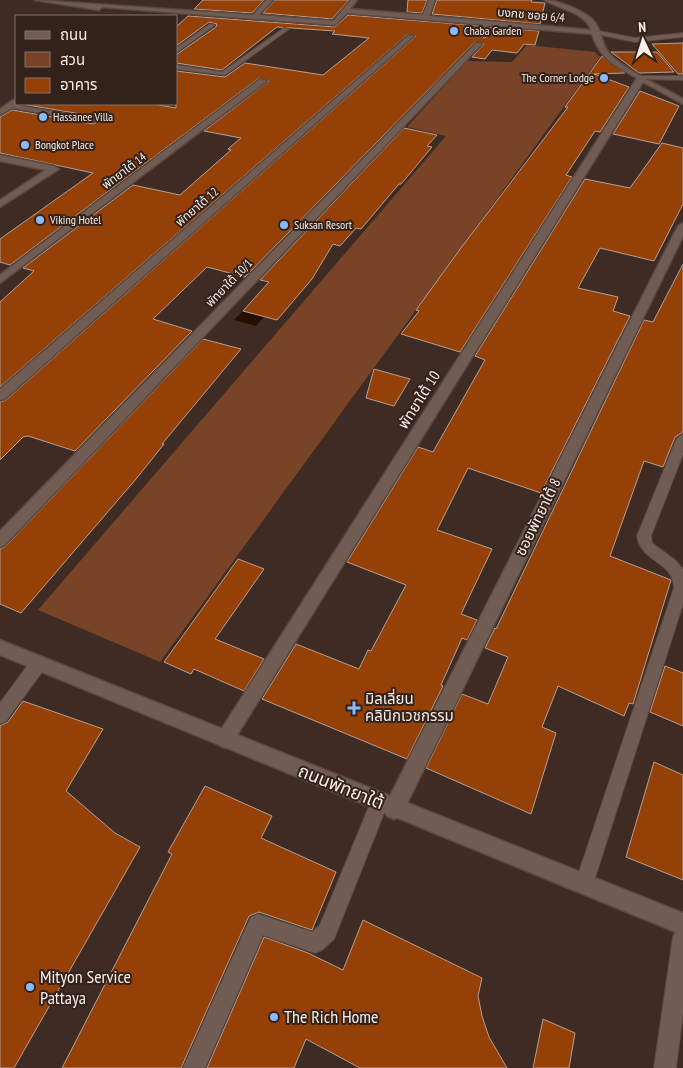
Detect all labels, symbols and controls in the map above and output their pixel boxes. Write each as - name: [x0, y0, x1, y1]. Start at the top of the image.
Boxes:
- street label: บงกช ซอย 6/4: [497, 4, 566, 25]
- legend: [15, 15, 178, 105]
- north arrow: [618, 15, 668, 65]
- text: N: [638, 18, 646, 36]
- place label: Chaba Garden: [464, 23, 522, 38]
- text: ถนน: [60, 25, 87, 44]
- marker: Chaba Garden: [448, 25, 460, 37]
- text: สวน: [60, 50, 85, 69]
- place label: The Corner Lodge: [521, 70, 594, 85]
- marker: The Corner Lodge: [598, 72, 610, 84]
- text: อาคาร: [60, 75, 97, 94]
- place label: Hassanee Villa: [53, 109, 113, 124]
- marker: Hassanee Villa: [37, 111, 49, 123]
- place label: Bongkot Place: [35, 137, 94, 152]
- marker: Bongkot Place: [19, 139, 31, 151]
- street label: พัทยาใต้ 14: [98, 149, 149, 192]
- street label: พัทยาใต้ 12: [172, 184, 221, 229]
- place label: Viking Hotel: [49, 212, 101, 227]
- marker: Viking Hotel: [34, 214, 46, 226]
- place label: Suksan Resort: [294, 217, 353, 232]
- marker: Suksan Resort: [278, 219, 290, 231]
- street label: พัทยาใต้ 10/1: [202, 256, 255, 310]
- street label: พัทยาใต้ 10: [393, 367, 444, 432]
- street label: ซอยพัทยาใต้ 8: [511, 475, 565, 559]
- place label: มิลเลี่ยน คลินิกเวชกรรม: [365, 688, 454, 725]
- marker: มิลเลี่ยน คลินิกเวชกรรม: [347, 701, 361, 715]
- street label: ถนนพัทยาใต้: [295, 759, 388, 814]
- place label: Mityon Service Pattaya: [40, 965, 131, 1009]
- marker: Mityon Service Pattaya: [24, 981, 36, 993]
- place label: The Rich Home: [284, 1005, 378, 1028]
- marker: The Rich Home: [268, 1011, 280, 1023]

